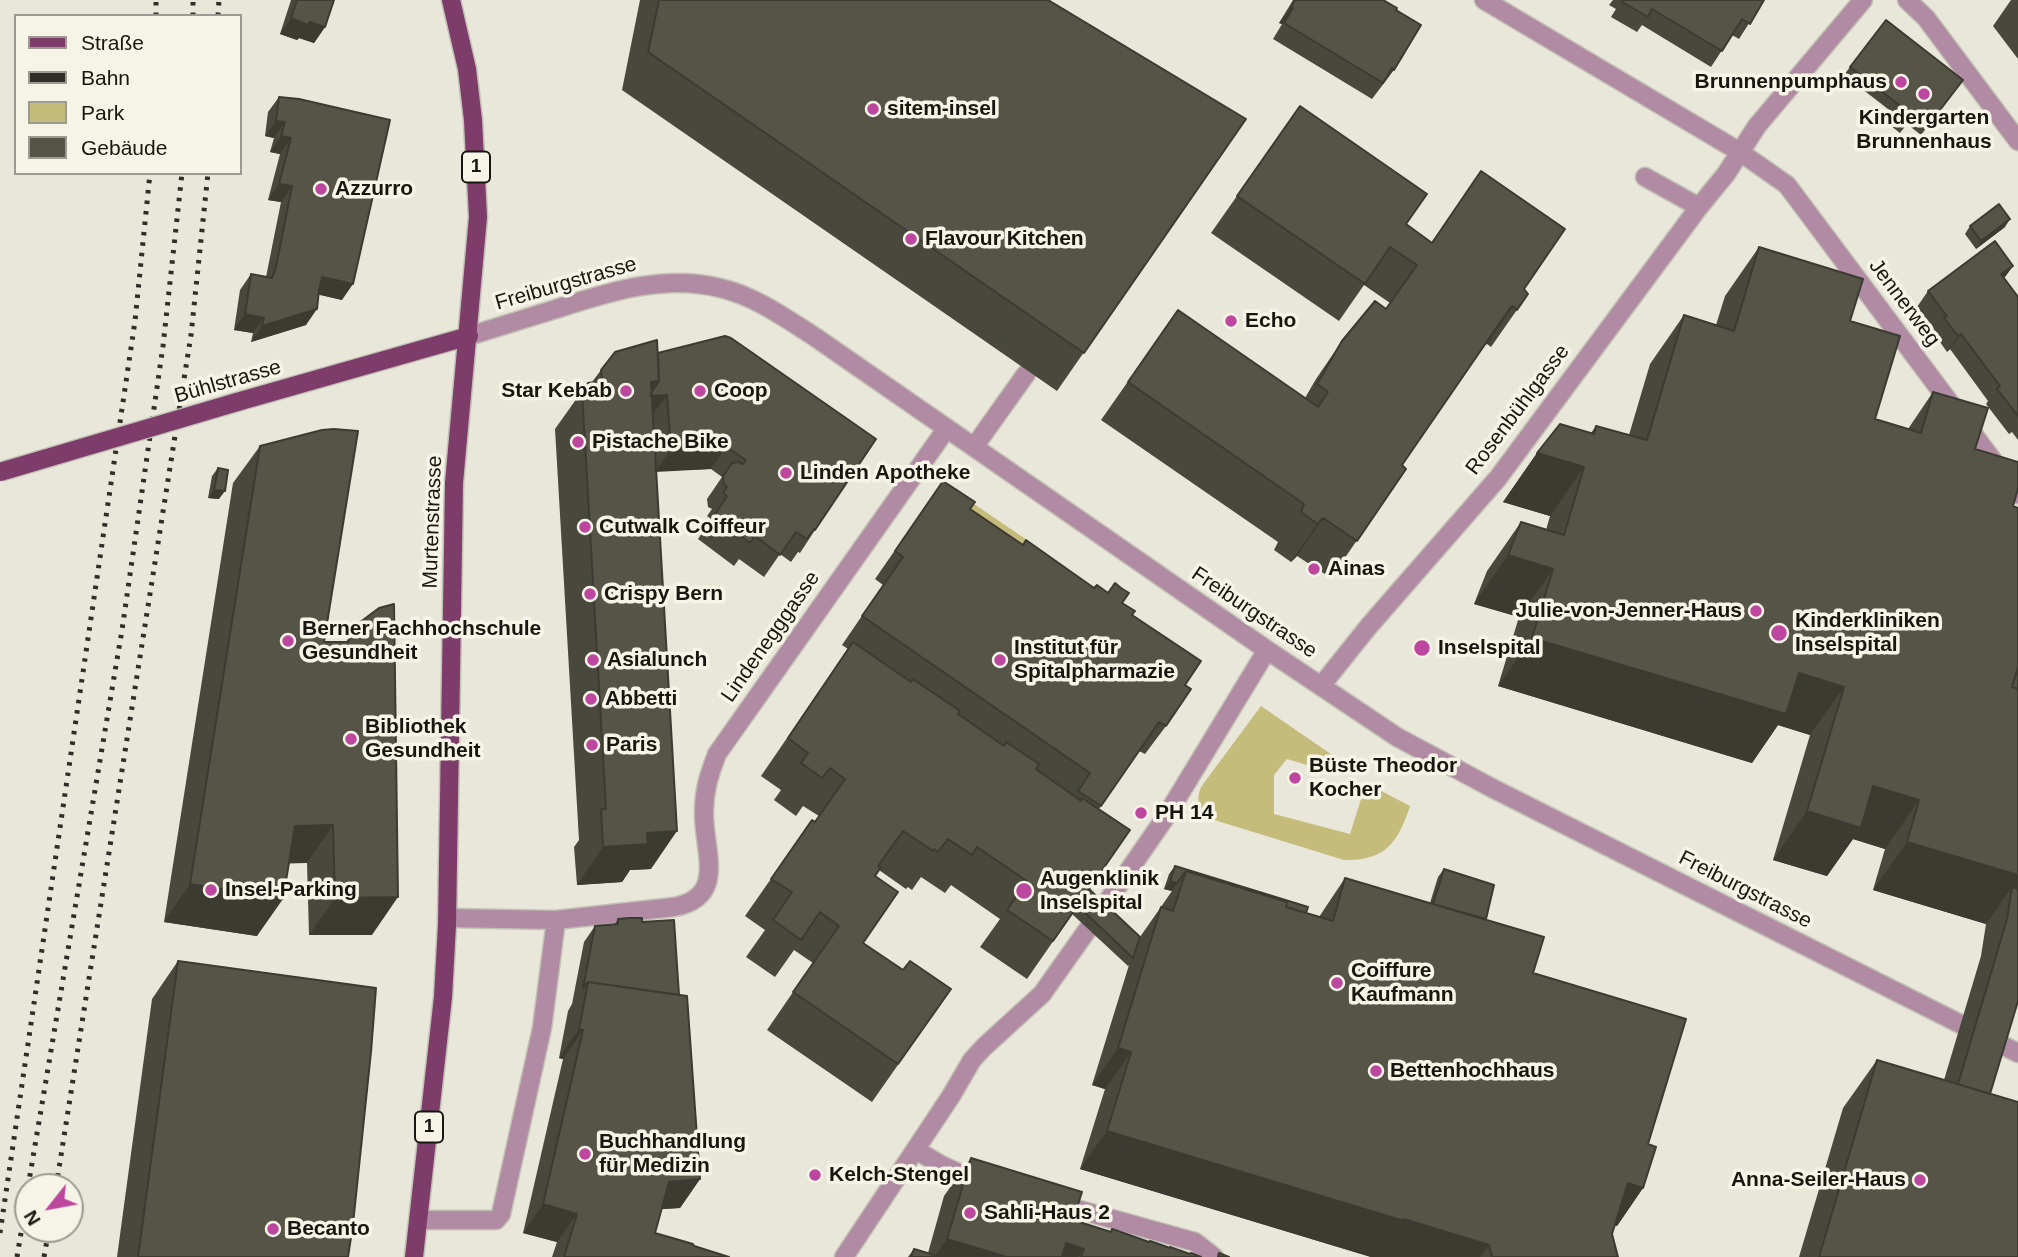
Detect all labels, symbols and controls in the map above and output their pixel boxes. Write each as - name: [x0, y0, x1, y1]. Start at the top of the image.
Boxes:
- legend: [14, 14, 242, 175]
- text: Straße: [81, 31, 144, 54]
- text: Bahn: [81, 66, 130, 89]
- place label: Brunnenpumphaus: [1695, 69, 1887, 95]
- marker: Brunnenpumphaus: [1893, 74, 1909, 90]
- marker: Kindergarten Brunnenhaus: [1916, 86, 1932, 102]
- place label: sitem-insel: [887, 96, 997, 122]
- text: Park: [81, 101, 124, 124]
- marker: sitem-insel: [865, 101, 881, 117]
- place label: Kindergarten Brunnenhaus: [1856, 105, 1992, 155]
- text: Gebäude: [81, 136, 167, 159]
- road number: 1: [462, 152, 490, 182]
- place label: Azzurro: [335, 176, 413, 202]
- marker: Azzurro: [313, 181, 329, 197]
- place label: Flavour Kitchen: [925, 226, 1084, 252]
- marker: Flavour Kitchen: [903, 231, 919, 247]
- street label: Freiburgstrasse: [492, 252, 640, 316]
- street label: Jennerweg: [1863, 254, 1945, 352]
- place label: Echo: [1245, 308, 1296, 334]
- marker: Echo: [1223, 313, 1239, 329]
- street label: Rosenbühlgasse: [1461, 340, 1575, 480]
- street label: Bühlstrasse: [172, 355, 284, 409]
- place label: Star Kebab: [501, 378, 612, 404]
- place label: Coop: [714, 378, 768, 404]
- marker: Star Kebab: [618, 383, 634, 399]
- marker: Coop: [692, 383, 708, 399]
- place label: Pistache Bike: [592, 429, 729, 455]
- marker: Pistache Bike: [570, 434, 586, 450]
- street label: Murtenstrasse: [418, 455, 448, 589]
- place label: Linden Apotheke: [800, 460, 970, 486]
- marker: Linden Apotheke: [778, 465, 794, 481]
- place label: Cutwalk Coiffeur: [599, 514, 766, 540]
- marker: Cutwalk Coiffeur: [577, 519, 593, 535]
- place label: Ainas: [1328, 556, 1385, 582]
- marker: Ainas: [1306, 561, 1322, 577]
- street label: Freiburgstrasse: [1186, 562, 1322, 664]
- street label: Lindenegggasse: [716, 567, 826, 707]
- place label: Crispy Bern: [604, 581, 723, 607]
- marker: Crispy Bern: [582, 586, 598, 602]
- place label: Julie-von-Jenner-Haus: [1516, 598, 1742, 624]
- marker: Julie-von-Jenner-Haus: [1748, 603, 1764, 619]
- place label: Kinderkliniken Inselspital: [1795, 608, 1940, 658]
- place label: Berner Fachhochschule Gesundheit: [302, 616, 541, 666]
- marker: Kinderkliniken Inselspital: [1769, 623, 1789, 643]
- marker: Berner Fachhochschule Gesundheit: [280, 633, 296, 649]
- place label: Institut für Spitalpharmazie: [1014, 635, 1175, 685]
- place label: Inselspital: [1438, 635, 1541, 661]
- marker: Inselspital: [1412, 638, 1432, 658]
- place label: Asialunch: [607, 647, 707, 673]
- marker: Asialunch: [585, 652, 601, 668]
- marker: Institut für Spitalpharmazie: [992, 652, 1008, 668]
- place label: Abbetti: [605, 686, 677, 712]
- marker: Abbetti: [583, 691, 599, 707]
- place label: Bibliothek Gesundheit: [365, 714, 481, 764]
- marker: Bibliothek Gesundheit: [343, 731, 359, 747]
- place label: Paris: [606, 732, 657, 758]
- marker: Paris: [584, 737, 600, 753]
- place label: Büste Theodor Kocher: [1309, 753, 1457, 803]
- marker: Büste Theodor Kocher: [1287, 770, 1303, 786]
- place label: PH 14: [1155, 800, 1213, 826]
- marker: PH 14: [1133, 805, 1149, 821]
- street label: Freiburgstrasse: [1674, 846, 1816, 934]
- place label: Augenklinik Inselspital: [1040, 866, 1159, 916]
- place label: Insel-Parking: [225, 877, 357, 903]
- marker: Augenklinik Inselspital: [1014, 881, 1034, 901]
- marker: Insel-Parking: [203, 882, 219, 898]
- place label: Coiffure Kaufmann: [1351, 958, 1454, 1008]
- marker: Coiffure Kaufmann: [1329, 975, 1345, 991]
- place label: Bettenhochhaus: [1390, 1058, 1555, 1084]
- marker: Bettenhochhaus: [1368, 1063, 1384, 1079]
- road number: 1: [415, 1112, 443, 1142]
- place label: Buchhandlung für Medizin: [599, 1129, 746, 1179]
- marker: Buchhandlung für Medizin: [577, 1146, 593, 1162]
- place label: Kelch-Stengel: [829, 1162, 969, 1188]
- marker: Kelch-Stengel: [807, 1167, 823, 1183]
- place label: Anna-Seiler-Haus: [1731, 1167, 1906, 1193]
- marker: Anna-Seiler-Haus: [1912, 1172, 1928, 1188]
- north arrow: [14, 1173, 84, 1243]
- place label: Sahli-Haus 2: [984, 1200, 1110, 1226]
- marker: Sahli-Haus 2: [962, 1205, 978, 1221]
- text: N: [20, 1207, 45, 1229]
- place label: Becanto: [287, 1216, 370, 1242]
- marker: Becanto: [265, 1221, 281, 1237]

